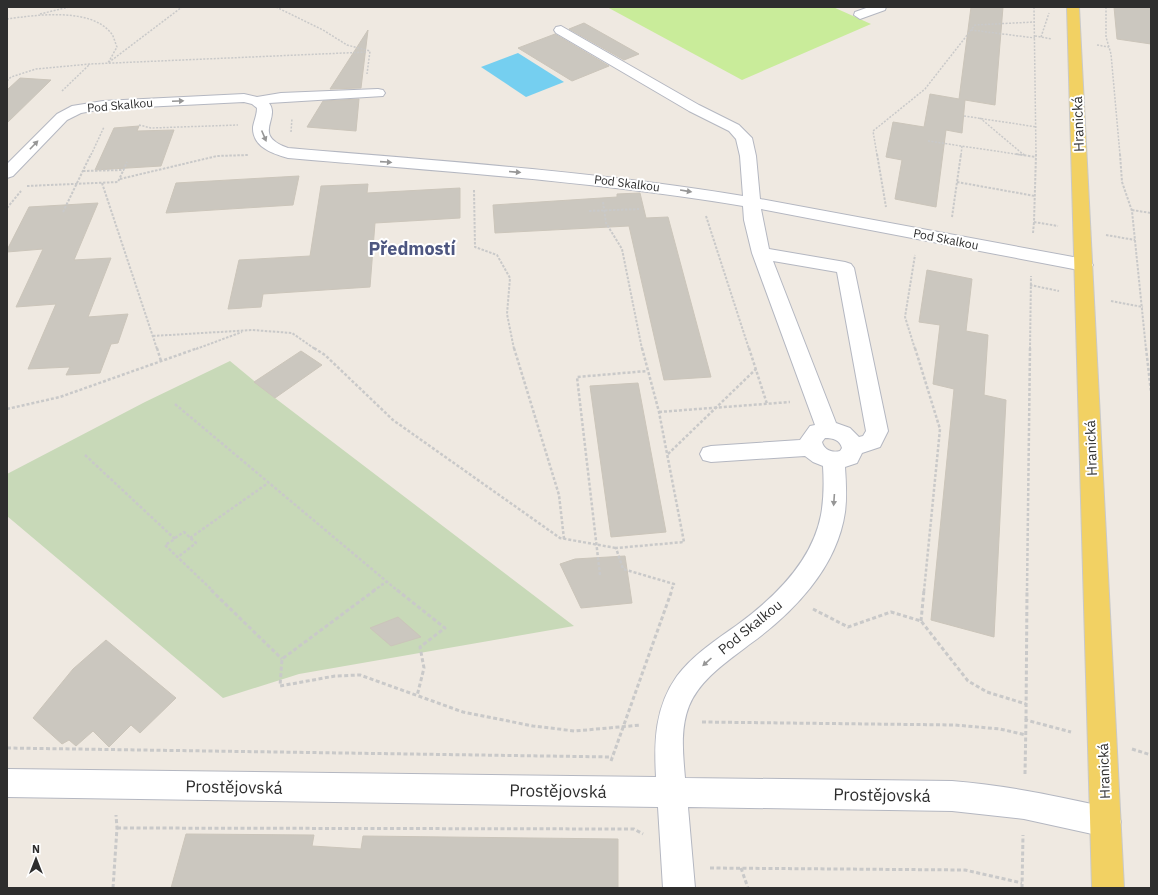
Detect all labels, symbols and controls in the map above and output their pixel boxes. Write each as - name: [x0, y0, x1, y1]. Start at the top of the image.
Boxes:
- street label: Pod Skalkou: [86, 95, 154, 115]
- street label: Hranická: [1068, 95, 1088, 152]
- one-way arrow: [172, 98, 185, 104]
- one-way arrow: [260, 130, 267, 142]
- one-way arrow: [29, 140, 39, 150]
- one-way arrow: [380, 158, 392, 165]
- one-way arrow: [509, 168, 522, 175]
- street label: Pod Skalkou: [593, 172, 661, 194]
- one-way arrow: [680, 189, 692, 195]
- street label: Pod Skalkou: [912, 225, 980, 253]
- district label: Předmostí: [368, 237, 456, 260]
- street label: Hranická: [1081, 419, 1101, 476]
- one-way arrow: [831, 494, 838, 506]
- street label: Pod Skalkou: [714, 596, 786, 658]
- one-way arrow: [702, 658, 712, 667]
- street label: Hranická: [1094, 742, 1114, 799]
- street label: Prostějovská: [185, 775, 283, 799]
- street label: Prostějovská: [509, 779, 607, 803]
- street label: Prostějovská: [833, 783, 931, 807]
- north arrow: [16, 839, 56, 879]
- text: N: [32, 842, 40, 856]

